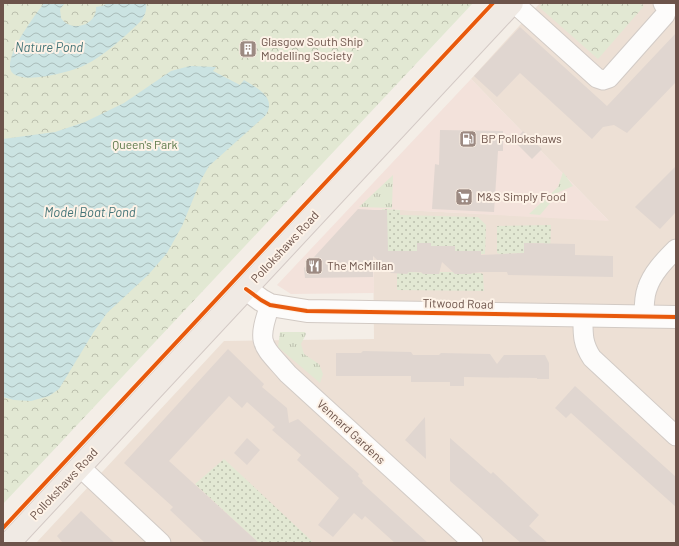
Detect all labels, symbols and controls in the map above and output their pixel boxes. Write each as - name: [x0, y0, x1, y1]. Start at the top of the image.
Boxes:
- place label: Glasgow South Ship Modelling Society: [261, 34, 363, 62]
- water label: Nature Pond: [15, 39, 83, 55]
- building icon: Glasgow South Ship Modelling Society: [238, 39, 258, 59]
- fuel station icon: BP Pollokshaws: [458, 129, 478, 149]
- place label: BP Pollokshaws: [481, 131, 562, 145]
- park label: Queen's Park: [112, 137, 178, 151]
- supermarket icon: M&S Simply Food: [454, 187, 474, 207]
- place label: M&S Simply Food: [477, 189, 566, 203]
- water label: Model Boat Pond: [44, 204, 136, 220]
- street label: Pollokshaws Road: [248, 208, 321, 285]
- restaurant icon: The McMillan: [304, 256, 324, 276]
- place label: The McMillan: [327, 258, 394, 272]
- street label: Titwood Road: [422, 295, 494, 311]
- street label: Vennard Gardens: [315, 396, 389, 467]
- street label: Pollokshaws Road: [27, 445, 100, 522]

